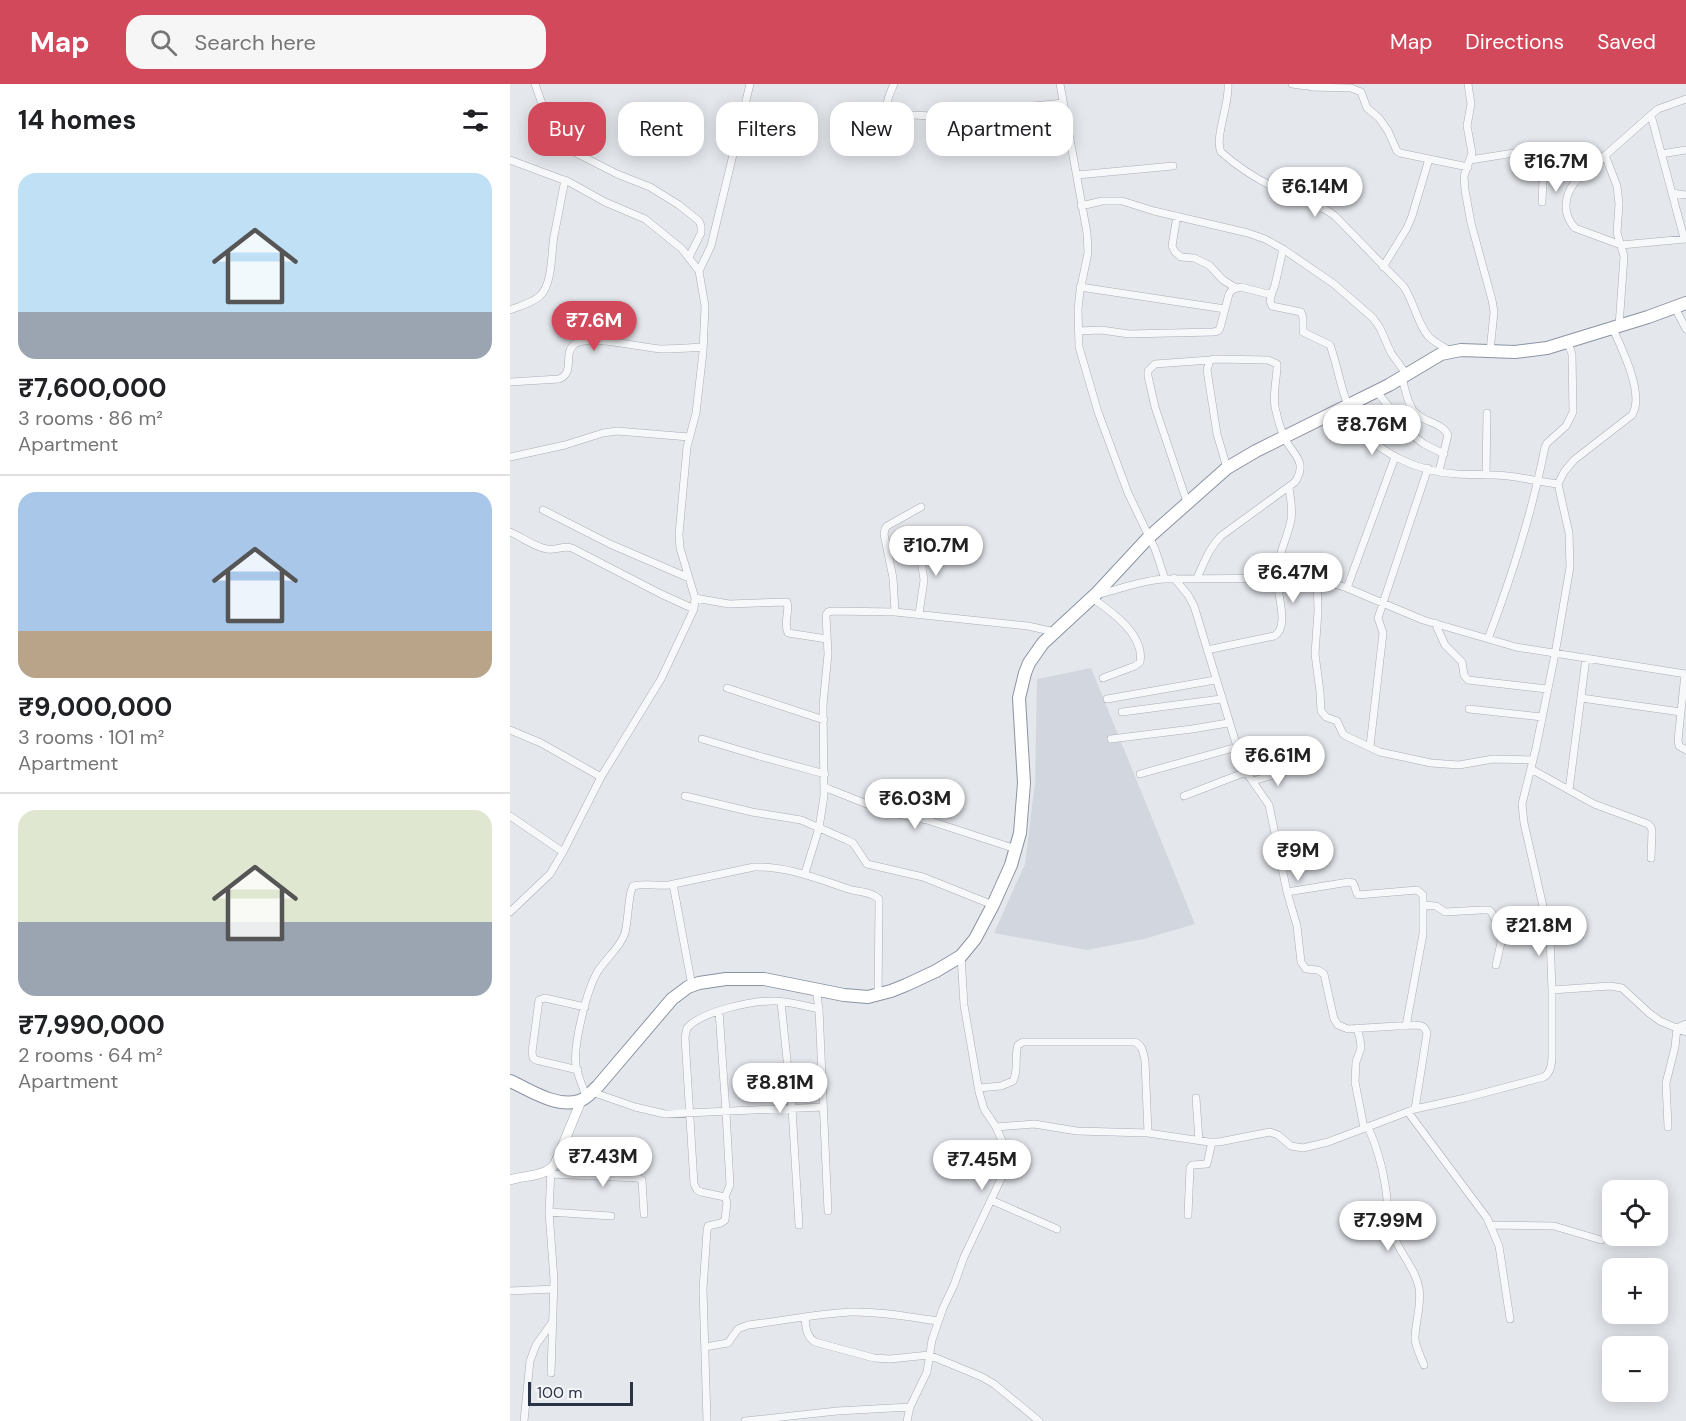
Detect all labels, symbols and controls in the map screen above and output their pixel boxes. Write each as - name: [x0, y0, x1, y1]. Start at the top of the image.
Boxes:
- search box: [126, 15, 546, 69]
- text: Map: [30, 24, 90, 61]
- icon: search: [147, 26, 180, 59]
- text: Search here: [195, 28, 316, 57]
- text: Map: [1390, 28, 1432, 56]
- text: Directions: [1465, 28, 1564, 56]
- text: Saved: [1597, 28, 1656, 56]
- chip: Buy: [528, 102, 606, 156]
- chip: Rent: [618, 102, 704, 156]
- chip: Filters: [716, 102, 818, 156]
- chip: New: [830, 102, 914, 156]
- chip: Apartment: [926, 102, 1073, 156]
- text: 14 homes: [18, 103, 136, 137]
- icon: filters: [459, 104, 492, 137]
- pin: ₹16.7M: [1507, 142, 1605, 193]
- text: ₹16.7M: [1524, 148, 1588, 174]
- pin: ₹6.14M: [1266, 167, 1364, 218]
- text: ₹6.14M: [1282, 173, 1348, 199]
- icon: home: [201, 212, 309, 320]
- pin: ₹7.6M: [552, 301, 636, 352]
- text: ₹7.6M: [566, 307, 622, 333]
- text: ₹7,600,000: [18, 371, 167, 405]
- text: 3 rooms · 86 m²: [18, 405, 163, 431]
- pin: ₹8.76M: [1323, 405, 1421, 456]
- text: ₹8.76M: [1337, 411, 1407, 437]
- text: Apartment: [18, 431, 118, 457]
- pin: ₹10.7M: [887, 526, 985, 577]
- icon: home: [201, 531, 309, 639]
- text: ₹10.7M: [903, 532, 969, 558]
- pin: ₹6.47M: [1244, 553, 1342, 604]
- text: ₹6.47M: [1258, 559, 1328, 585]
- text: ₹9,000,000: [18, 690, 172, 724]
- text: 3 rooms · 101 m²: [18, 724, 164, 750]
- pin: ₹6.61M: [1229, 736, 1327, 787]
- text: ₹6.61M: [1245, 742, 1311, 768]
- text: Apartment: [18, 750, 118, 776]
- pin: ₹6.03M: [866, 779, 964, 830]
- text: ₹6.03M: [879, 785, 951, 811]
- pin: ₹9M: [1269, 831, 1327, 882]
- text: ₹9M: [1277, 837, 1319, 863]
- icon: home: [201, 849, 309, 957]
- pin: ₹21.8M: [1490, 906, 1588, 957]
- text: ₹21.8M: [1506, 912, 1572, 938]
- text: ₹7,990,000: [18, 1008, 165, 1042]
- text: 2 rooms · 64 m²: [18, 1042, 162, 1068]
- pin: ₹8.81M: [731, 1063, 829, 1114]
- text: Apartment: [18, 1068, 118, 1094]
- text: ₹8.81M: [746, 1069, 814, 1095]
- pin: ₹7.43M: [554, 1137, 652, 1188]
- pin: ₹7.45M: [933, 1140, 1031, 1191]
- text: ₹7.43M: [568, 1143, 638, 1169]
- text: ₹7.45M: [947, 1146, 1017, 1172]
- map controls: [1602, 1180, 1668, 1402]
- button: locate: [1602, 1180, 1668, 1246]
- pin: ₹7.99M: [1339, 1201, 1437, 1252]
- text: ₹7.99M: [1353, 1207, 1423, 1233]
- button: +: [1602, 1258, 1668, 1324]
- button: −: [1602, 1336, 1668, 1402]
- scale bar: [528, 1379, 633, 1406]
- text: 100 m: [537, 1382, 582, 1403]

